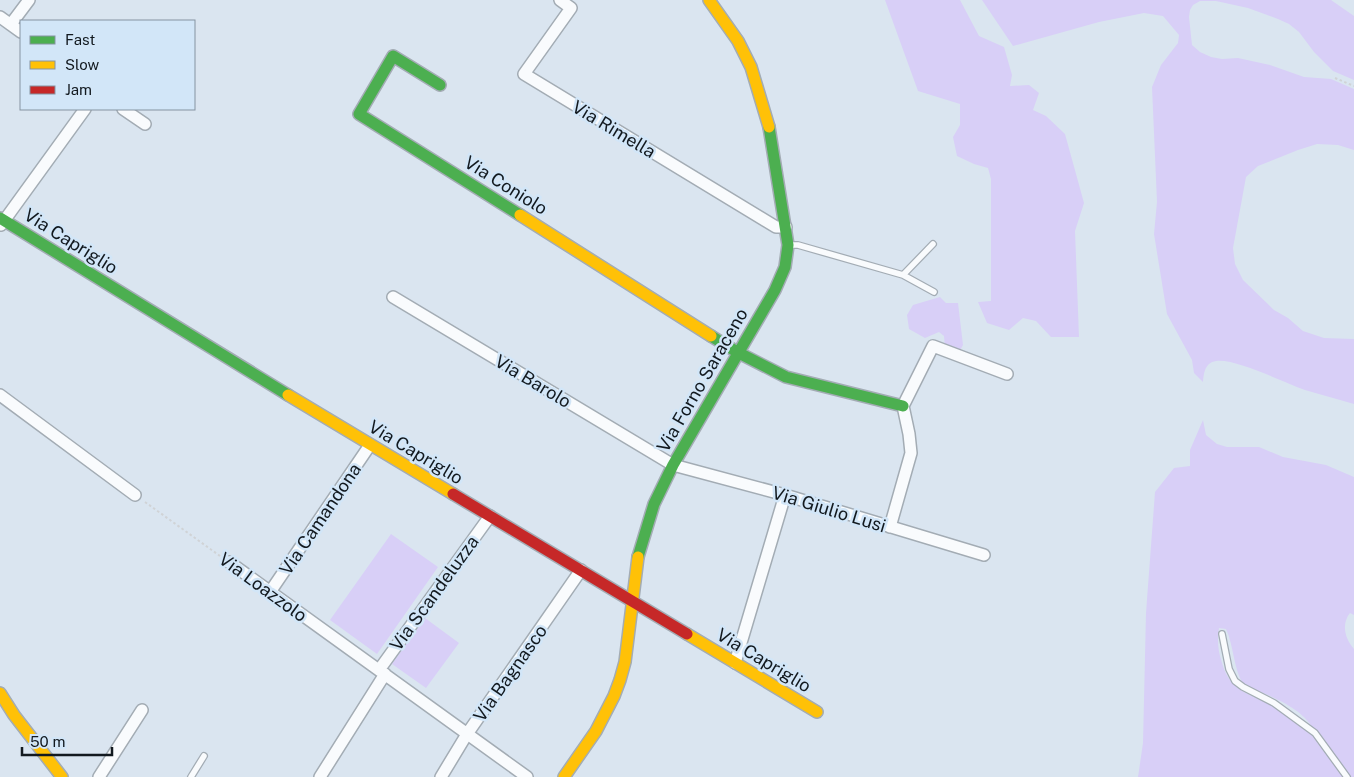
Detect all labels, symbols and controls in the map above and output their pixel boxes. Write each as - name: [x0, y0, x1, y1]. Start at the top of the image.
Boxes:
- legend: [20, 20, 195, 110]
- text: Fast: [65, 31, 95, 48]
- text: Slow: [65, 56, 100, 73]
- text: Jam: [65, 81, 92, 98]
- street label: Via Rimella: [568, 96, 660, 162]
- street label: Via Coniolo: [461, 151, 551, 219]
- street label: Via Capriglio: [20, 204, 122, 278]
- street label: Via Forno Saraceno: [652, 304, 752, 456]
- street label: Via Barolo: [491, 350, 575, 412]
- street label: Via Capriglio: [365, 416, 467, 488]
- street label: Via Camandona: [275, 459, 365, 579]
- street label: Via Giulio Lusi: [770, 482, 888, 536]
- street label: Via Scandeluzza: [385, 531, 483, 655]
- street label: Via Loazzolo: [215, 548, 311, 626]
- street label: Via Bagnasco: [469, 621, 551, 725]
- street label: Via Capriglio: [713, 624, 815, 696]
- scale bar: [22, 724, 112, 756]
- text: 50 m: [30, 733, 65, 750]

